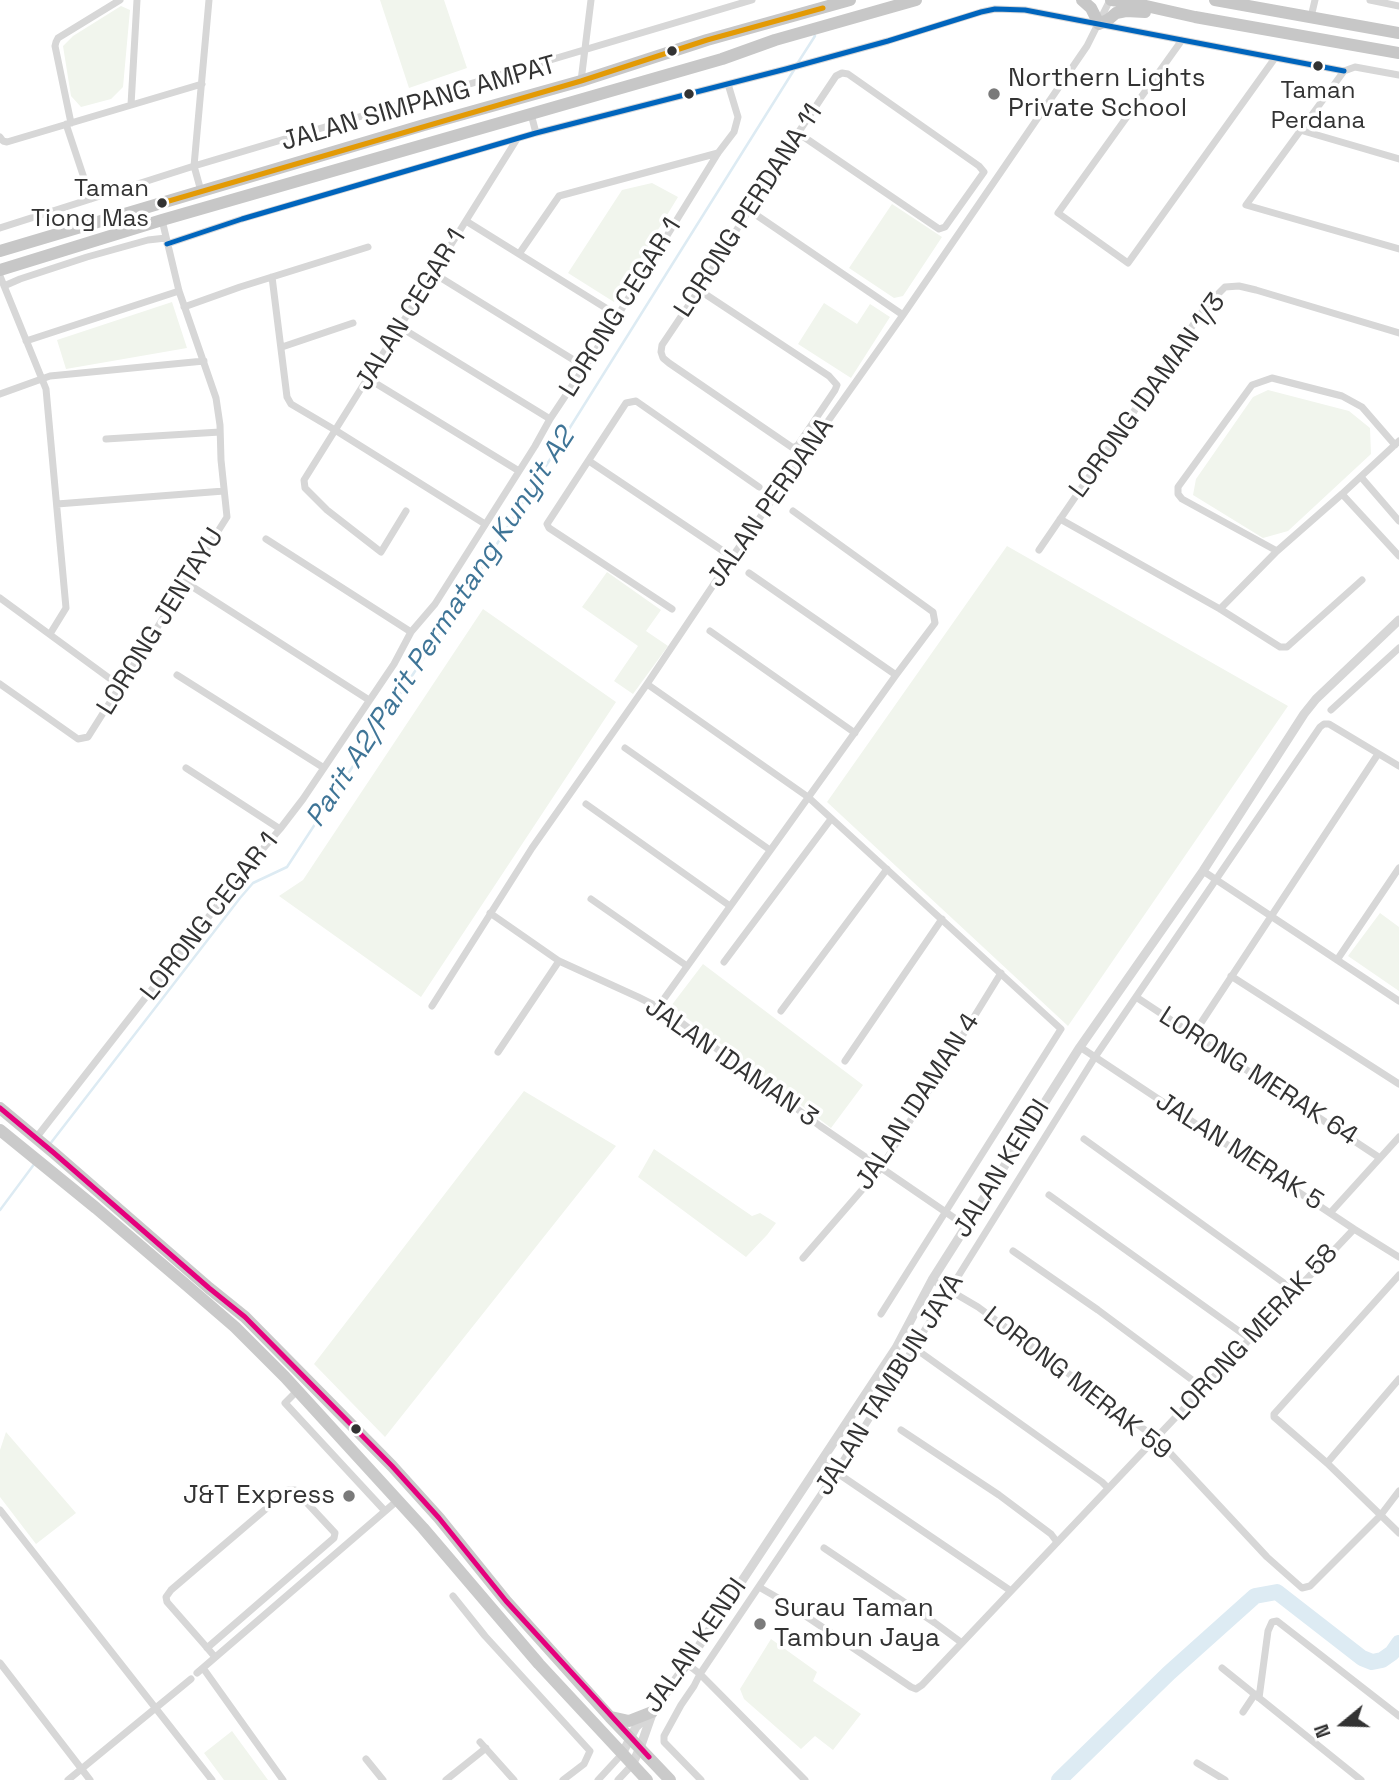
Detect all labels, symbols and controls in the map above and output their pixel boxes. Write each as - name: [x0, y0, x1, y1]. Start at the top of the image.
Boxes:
- unlabelled marker: [665, 44, 679, 58]
- street label: JALAN SIMPANG AMPAT: [278, 50, 560, 158]
- marker: Taman Perdana: [1311, 59, 1325, 73]
- place label: Northern Lights Private School: [1008, 63, 1205, 124]
- place label: Taman Perdana: [1271, 77, 1365, 133]
- marker: Northern Lights Private School: [986, 86, 1002, 102]
- unlabelled marker: [682, 87, 696, 101]
- street label: LORONG PERDANA 11: [668, 98, 830, 324]
- place label: Taman Tiong Mas: [31, 175, 149, 231]
- marker: Taman Tiong Mas: [155, 196, 169, 210]
- street label: LORONG CEGAR 1: [554, 213, 688, 403]
- street label: JALAN CEGAR 1: [349, 224, 473, 396]
- street label: LORONG IDAMAN 1/3: [1063, 288, 1233, 504]
- street label: JALAN PERDANA: [701, 412, 841, 594]
- water label: Parit A2/Parit Permatang Kunyit A2: [299, 422, 583, 834]
- street label: LORONG JENTAYU: [91, 523, 231, 721]
- street label: LORONG CEGAR 1: [135, 827, 285, 1007]
- street label: JALAN IDAMAN 3: [639, 992, 823, 1134]
- street label: LORONG MERAK 64: [1153, 1001, 1363, 1153]
- street label: JALAN IDAMAN 4: [849, 1008, 987, 1196]
- street label: JALAN MERAK 5: [1149, 1086, 1329, 1218]
- street label: JALAN KENDI: [947, 1094, 1057, 1244]
- street label: LORONG MERAK 58: [1165, 1238, 1345, 1428]
- street label: JALAN TAMBUN JAYA: [809, 1268, 971, 1502]
- street label: LORONG MERAK 59: [977, 1301, 1177, 1467]
- unlabelled marker: [349, 1422, 363, 1436]
- place label: J&T Express: [183, 1480, 335, 1512]
- marker: J&T Express: [341, 1488, 357, 1504]
- street label: JALAN KENDI: [638, 1573, 754, 1719]
- place label: Surau Taman Tambun Jaya: [774, 1593, 940, 1654]
- marker: Surau Taman Tambun Jaya: [752, 1616, 768, 1632]
- north arrow: [1308, 1689, 1378, 1759]
- text: N: [1309, 1721, 1337, 1741]

